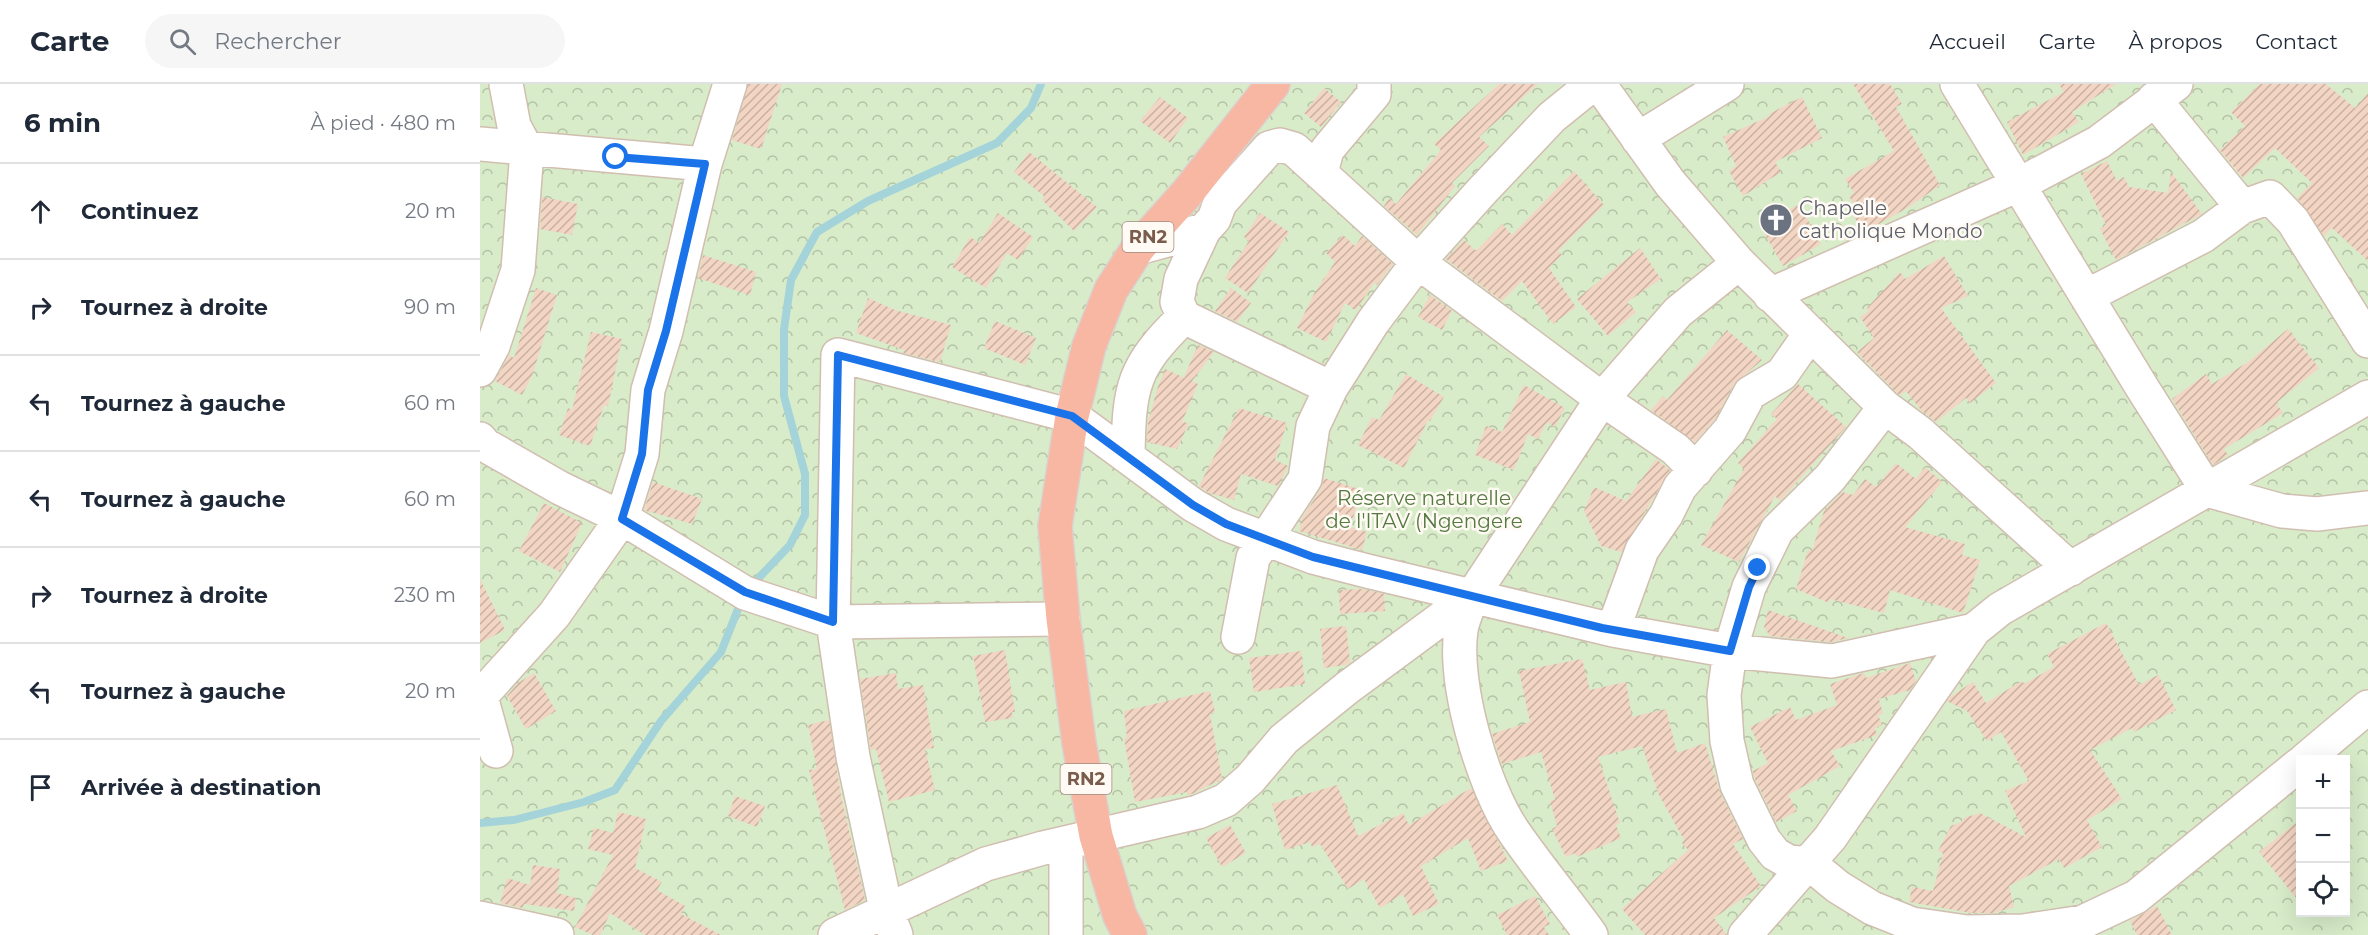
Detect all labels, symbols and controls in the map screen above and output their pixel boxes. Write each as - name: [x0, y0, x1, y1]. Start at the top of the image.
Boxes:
- search box: [145, 14, 565, 68]
- text: Carte: [30, 24, 109, 58]
- icon: search: [166, 25, 199, 58]
- text: Rechercher: [214, 28, 342, 55]
- text: Accueil: [1929, 29, 2006, 54]
- text: Carte: [2039, 29, 2095, 54]
- text: À propos: [2128, 29, 2222, 54]
- text: Contact: [2255, 29, 2338, 54]
- text: 6 min: [24, 107, 101, 139]
- text: À pied · 480 m: [310, 111, 456, 135]
- route start: [602, 143, 628, 169]
- icon: ahead: [24, 195, 57, 228]
- place label: Chapelle catholique Mondo: [1799, 196, 1983, 243]
- text: Continuez: [81, 198, 198, 225]
- text: 20 m: [405, 199, 456, 223]
- church icon: Chapelle catholique Mondo: [1758, 202, 1794, 238]
- road number: RN2: [1122, 222, 1174, 252]
- icon: right: [24, 291, 57, 324]
- text: Tournez à droite: [81, 294, 268, 321]
- text: 90 m: [404, 295, 456, 319]
- icon: left: [24, 387, 57, 420]
- text: Tournez à gauche: [81, 390, 286, 417]
- text: 60 m: [404, 391, 456, 415]
- icon: left: [24, 483, 57, 516]
- text: Tournez à gauche: [81, 486, 286, 513]
- park label: Réserve naturelle de l'ITAV (Ngengere: [1325, 486, 1523, 533]
- text: 60 m: [404, 487, 456, 511]
- route end: [1744, 554, 1770, 580]
- icon: right: [24, 579, 57, 612]
- text: Tournez à droite: [81, 582, 268, 609]
- text: 230 m: [394, 583, 456, 607]
- icon: left: [24, 675, 57, 708]
- text: Tournez à gauche: [81, 678, 286, 705]
- text: 20 m: [405, 679, 456, 703]
- map controls: [2296, 755, 2350, 917]
- button: +: [2296, 755, 2350, 809]
- road number: RN2: [1060, 764, 1112, 794]
- icon: arrive: [24, 771, 57, 804]
- text: Arrivée à destination: [81, 774, 321, 801]
- button: −: [2296, 809, 2350, 863]
- button: locate: [2296, 863, 2350, 917]

